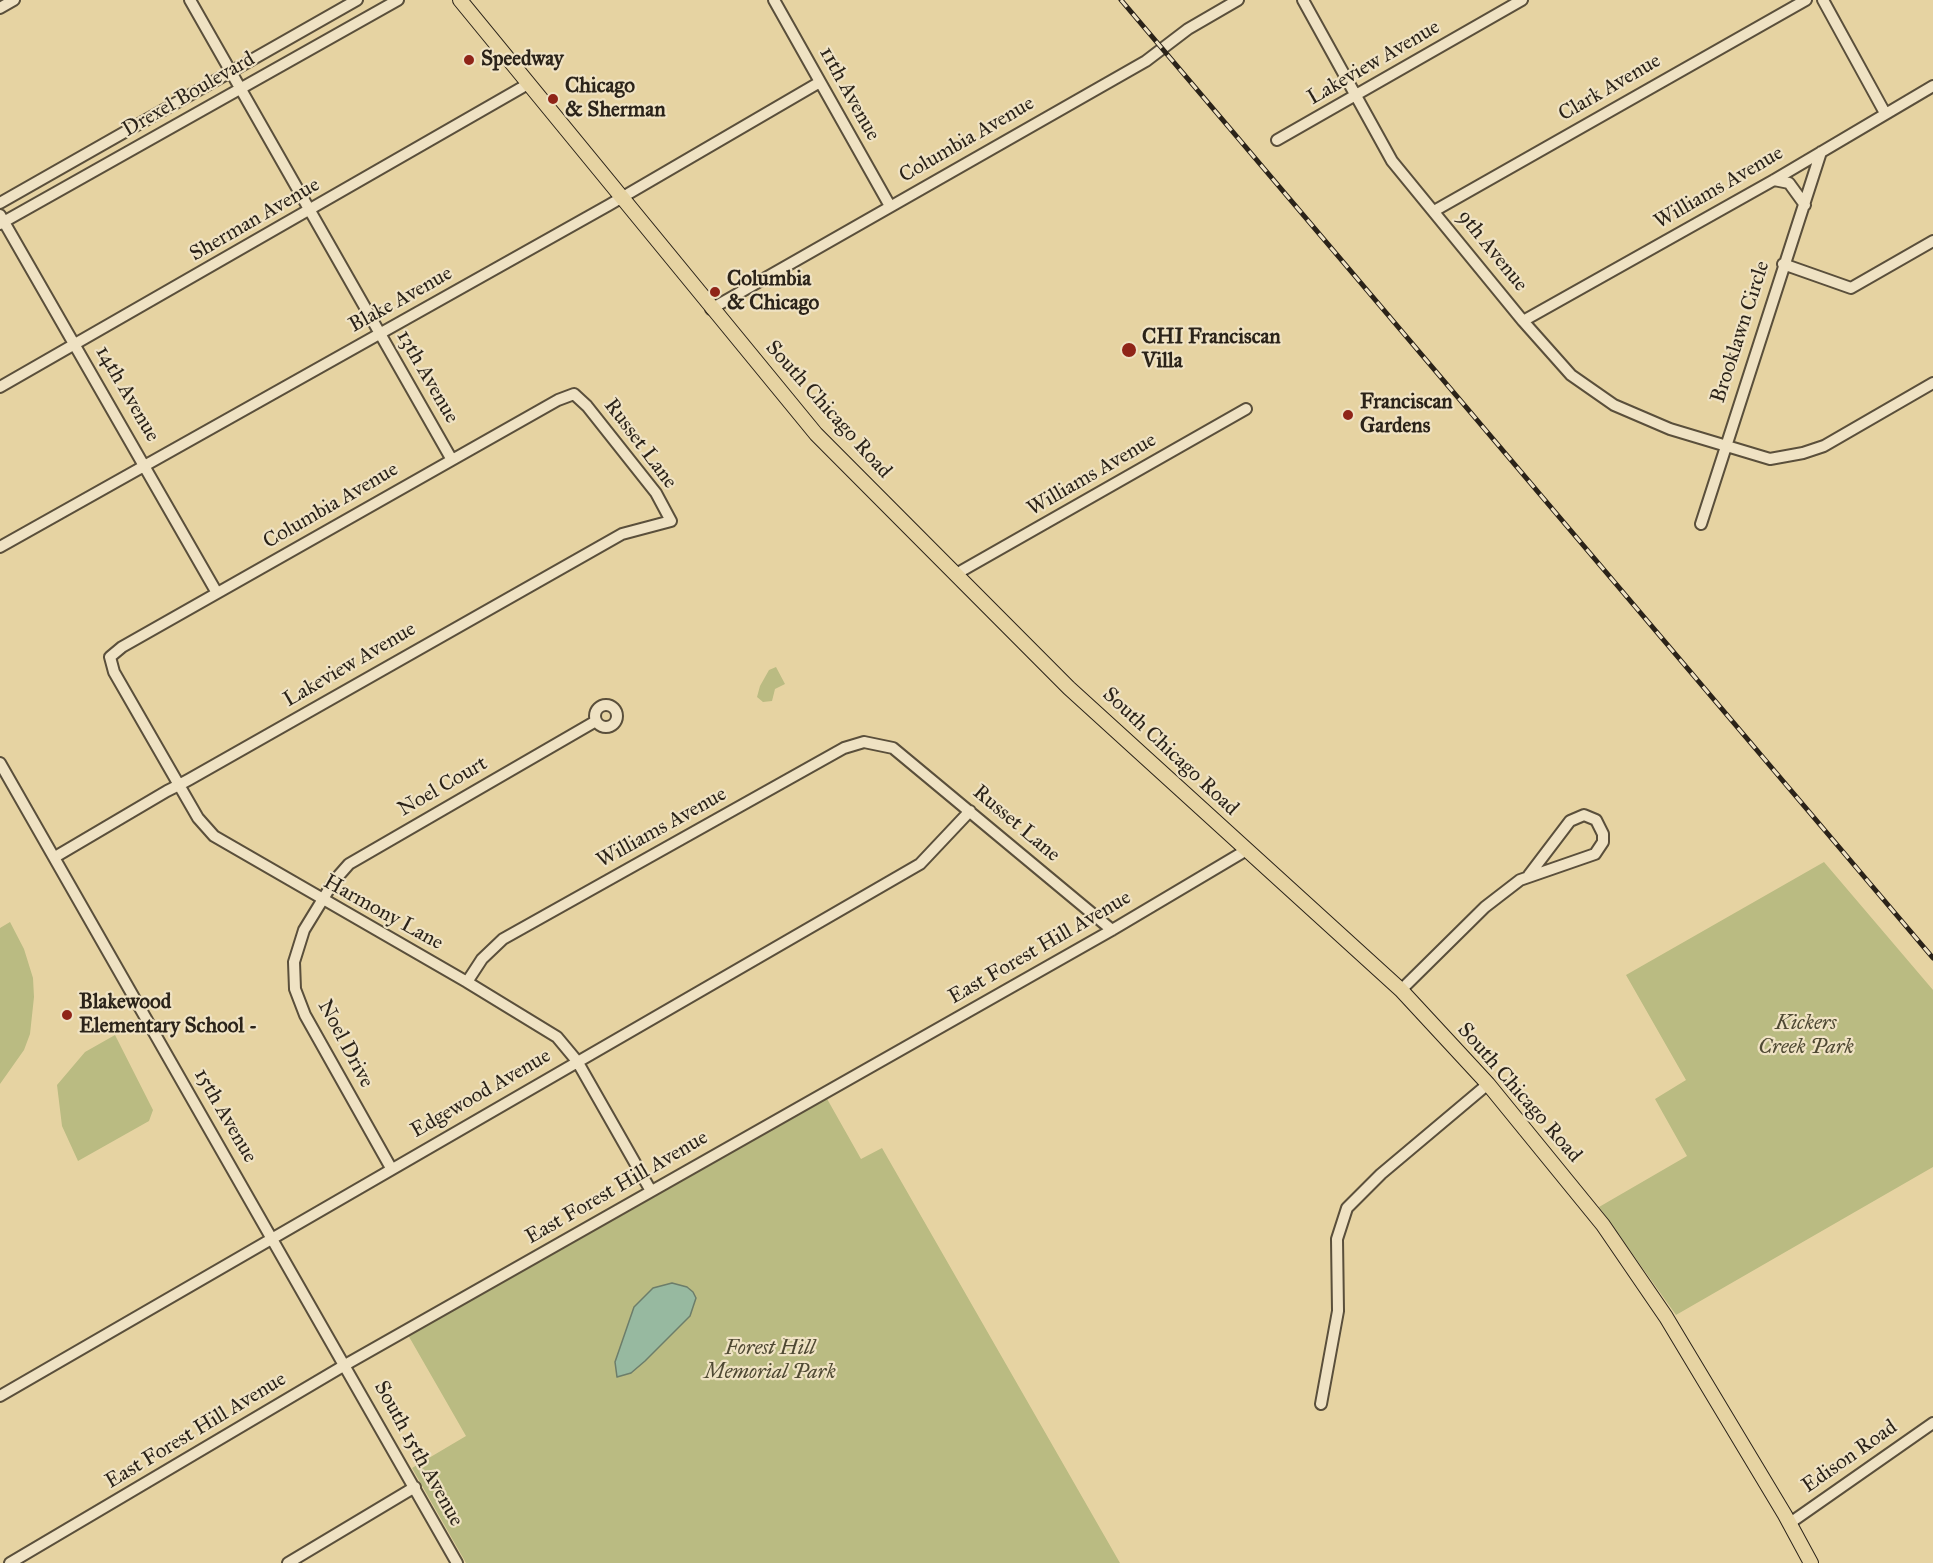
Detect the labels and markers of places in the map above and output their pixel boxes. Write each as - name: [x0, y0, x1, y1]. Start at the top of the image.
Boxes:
- place label: Speedway: [481, 47, 564, 73]
- marker: Speedway: [462, 53, 476, 67]
- place label: Chicago & Sherman: [565, 74, 665, 124]
- marker: Chicago & Sherman: [546, 92, 560, 106]
- place label: Columbia & Chicago: [727, 267, 819, 317]
- marker: Columbia & Chicago: [708, 285, 722, 299]
- place label: CHI Franciscan Villa: [1142, 325, 1281, 375]
- marker: CHI Franciscan Villa: [1120, 341, 1138, 359]
- place label: Franciscan Gardens: [1360, 390, 1453, 440]
- marker: Franciscan Gardens: [1341, 408, 1355, 422]
- place label: Blakewood Elementary School -: [79, 990, 257, 1040]
- marker: Blakewood Elementary School -: [60, 1008, 74, 1022]

